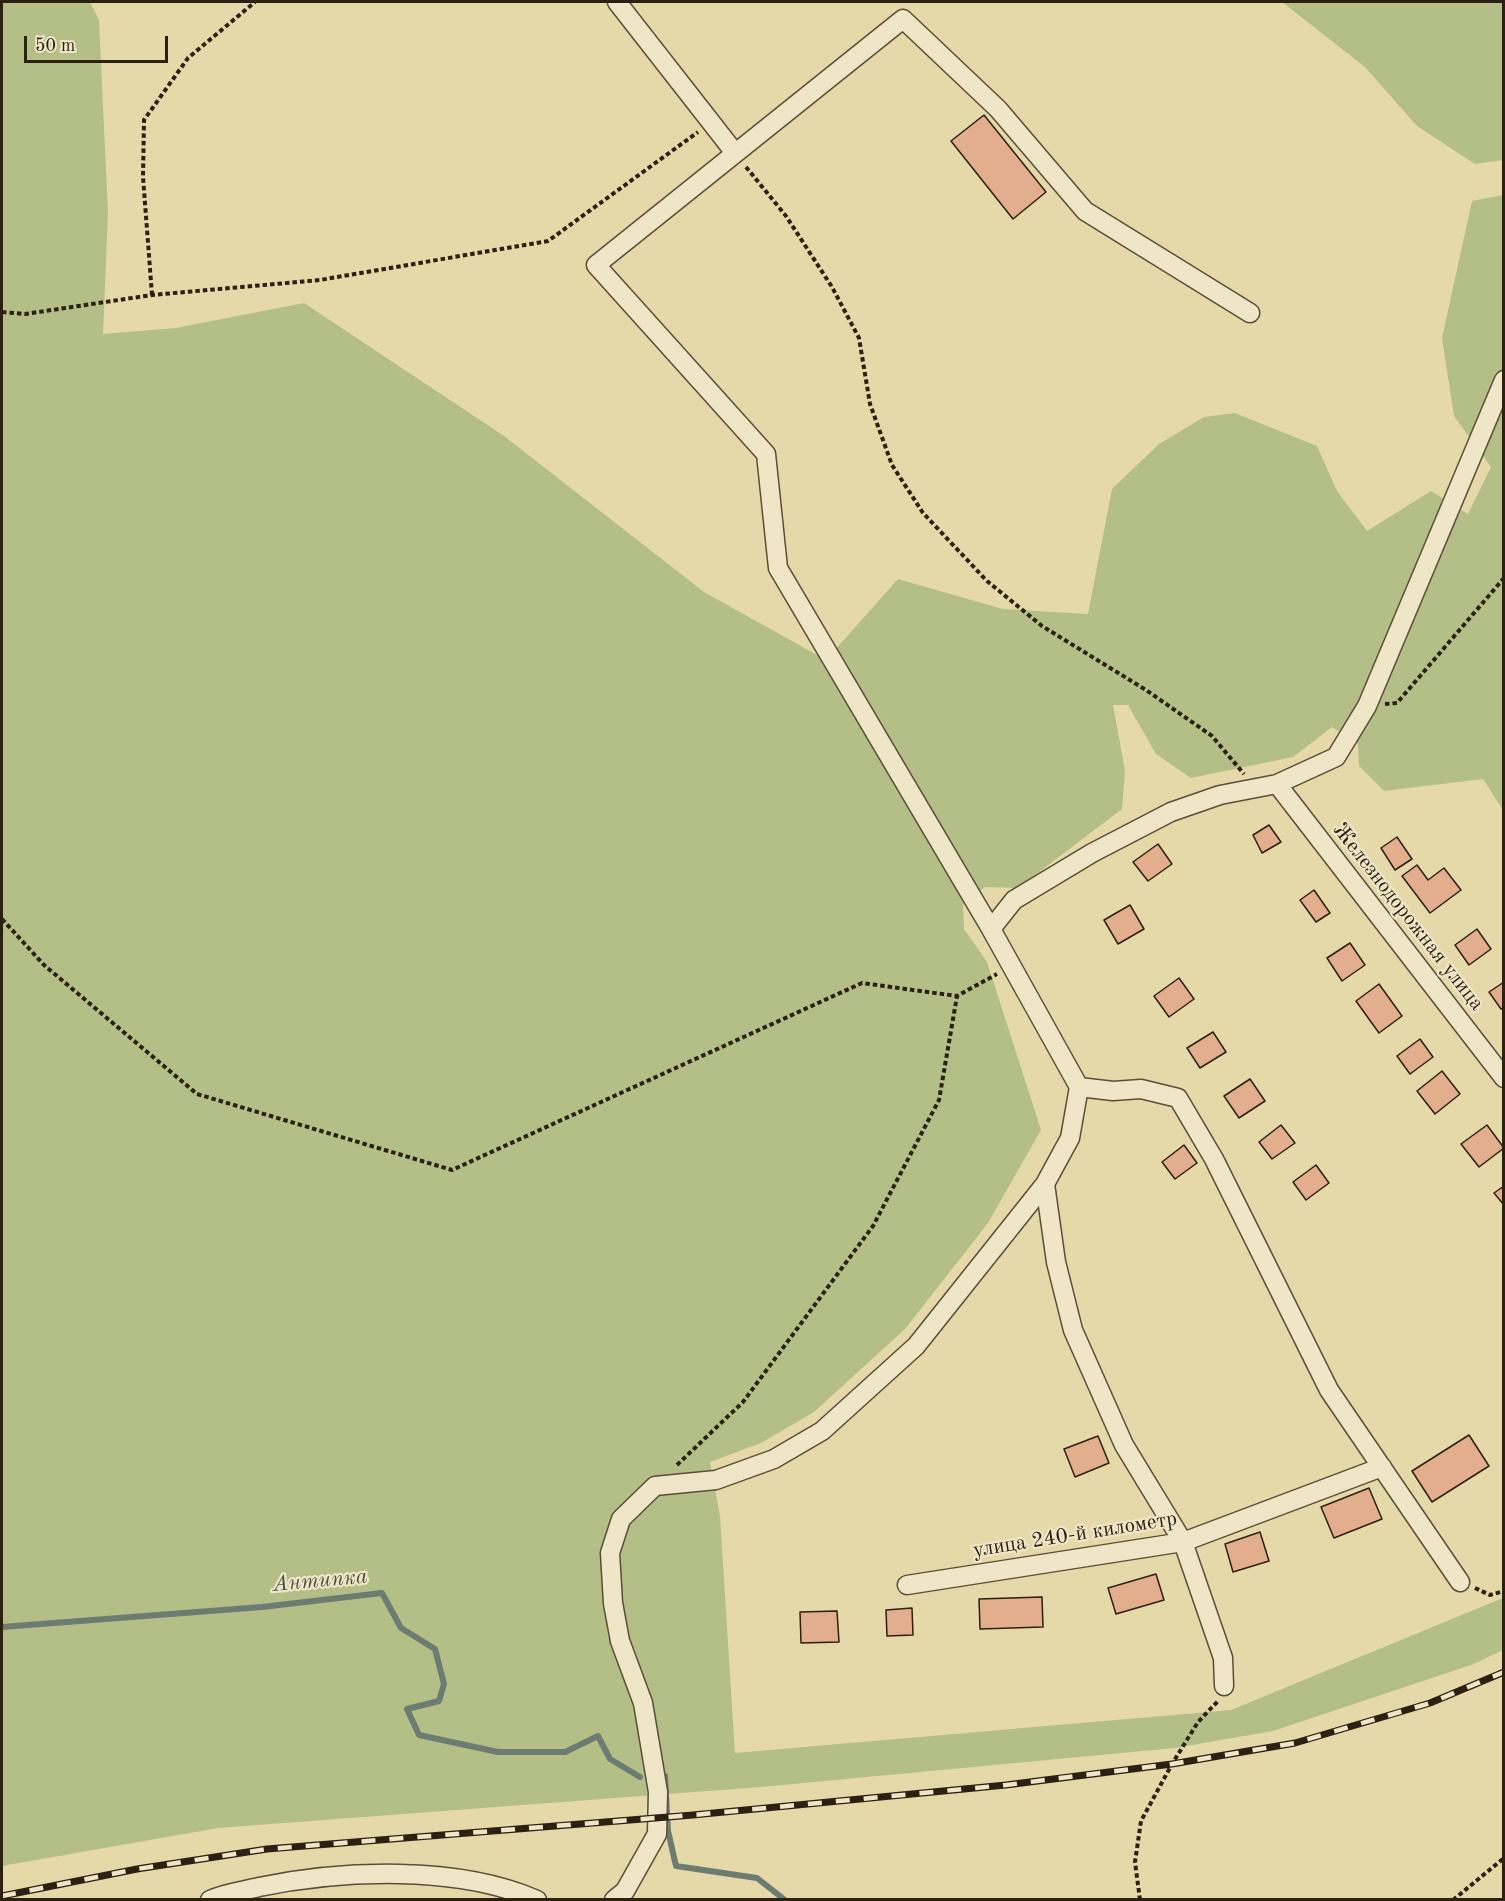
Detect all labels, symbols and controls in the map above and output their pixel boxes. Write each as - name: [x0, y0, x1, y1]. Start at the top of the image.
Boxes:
- scale bar: [27, 24, 171, 62]
- text: 50 m: [35, 37, 75, 55]
- street label: Железнодорожная улица: [1327, 818, 1489, 1016]
- street label: улица 240-й километр: [971, 1506, 1179, 1564]
- water label: Антипка: [271, 1564, 369, 1598]

